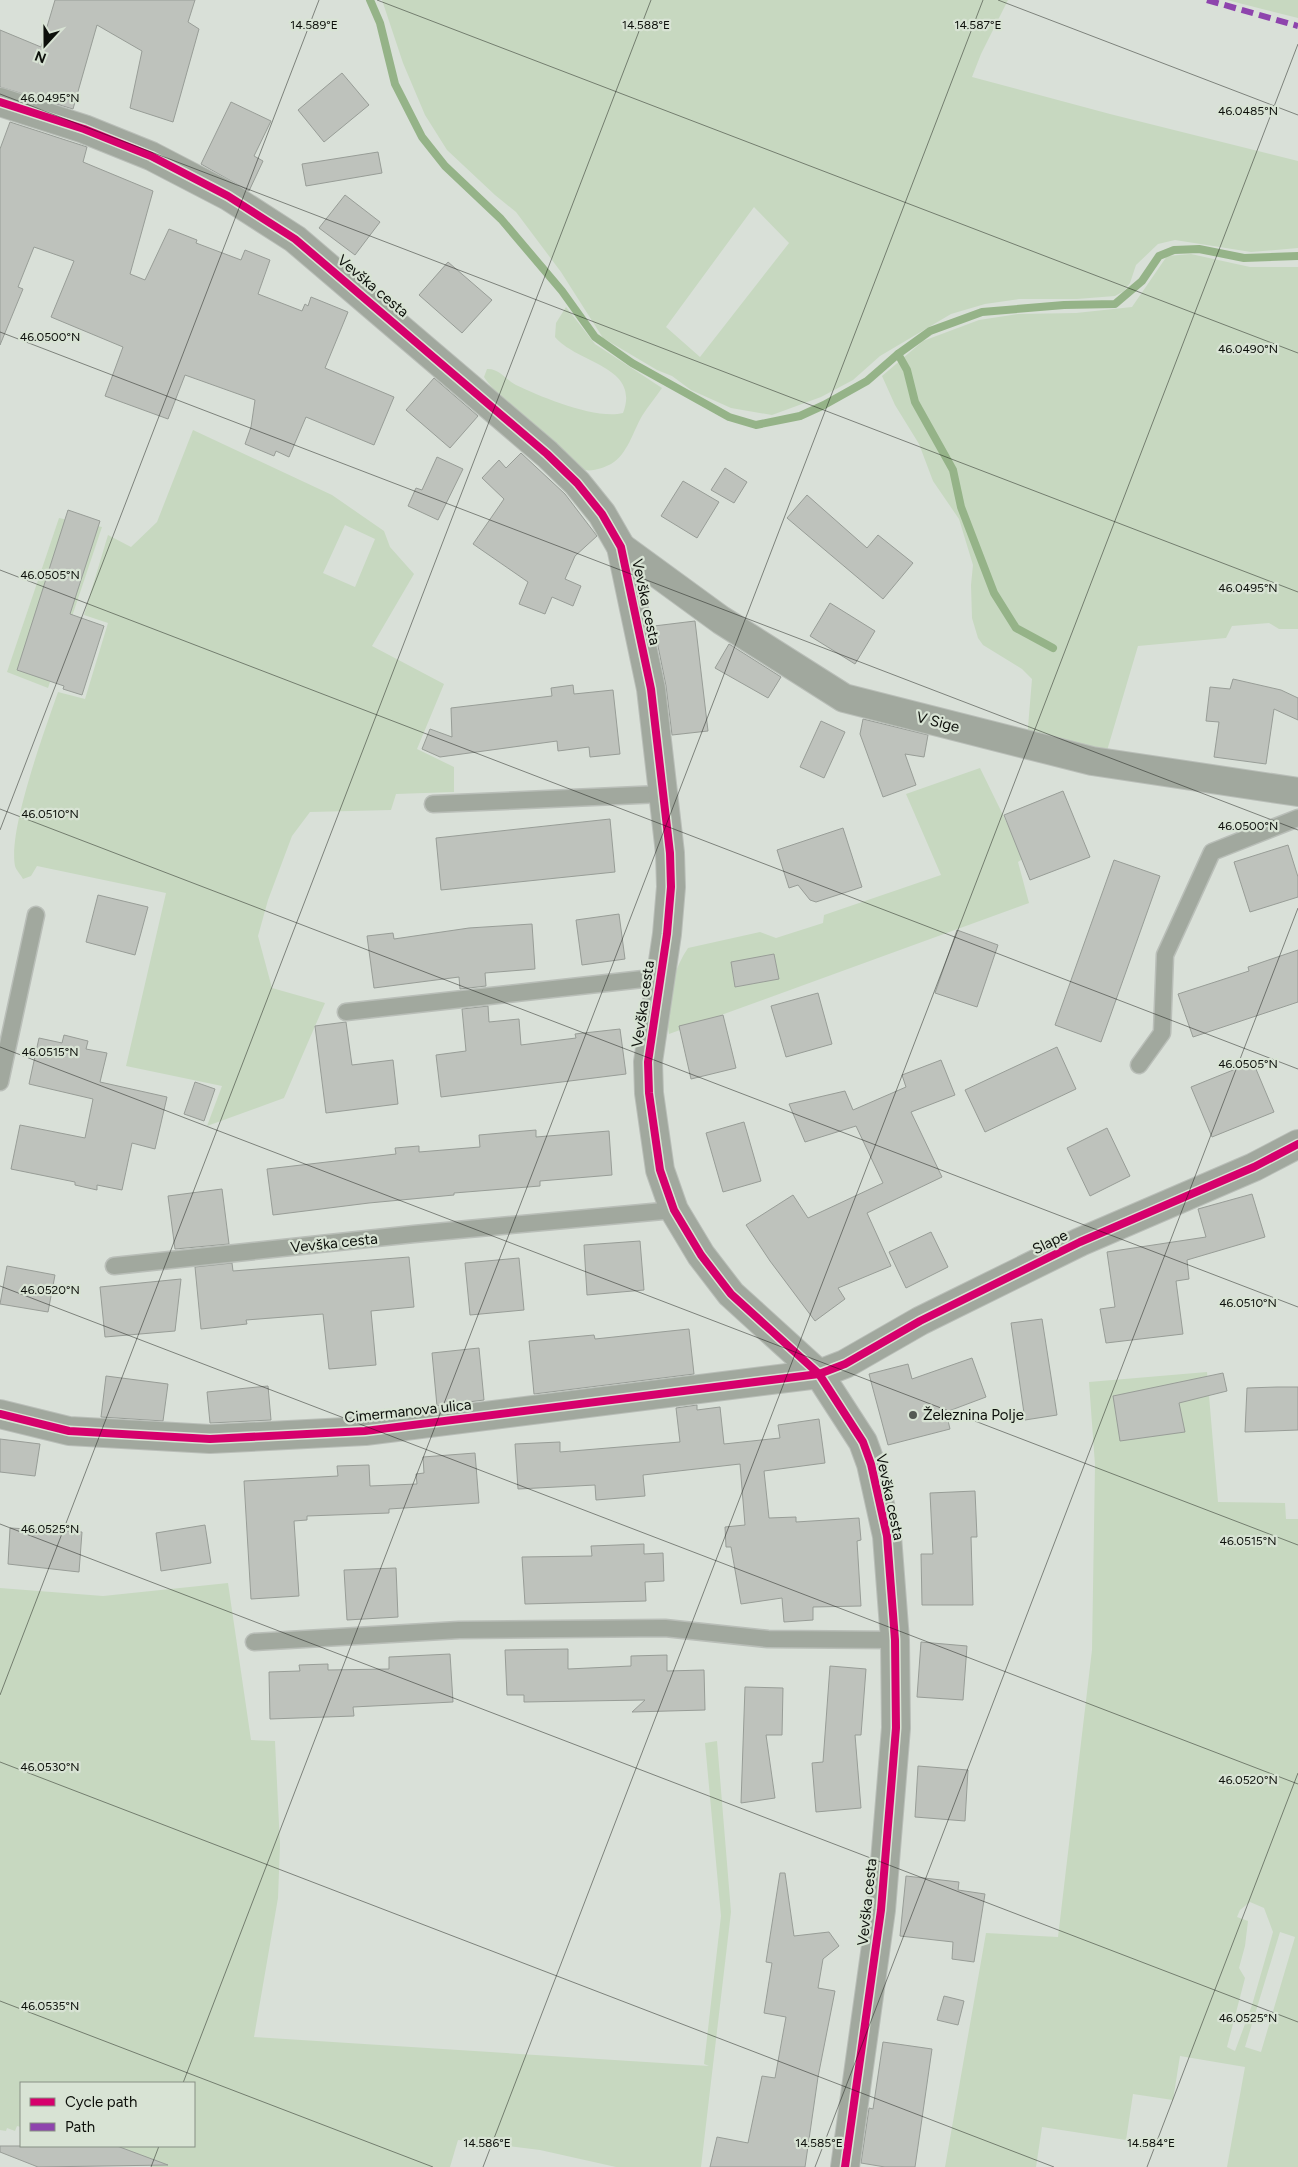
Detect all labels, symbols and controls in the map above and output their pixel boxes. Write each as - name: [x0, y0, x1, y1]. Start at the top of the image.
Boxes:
- text: 14.589°E: [290, 18, 338, 32]
- text: 14.588°E: [622, 18, 670, 32]
- text: 14.587°E: [954, 18, 1002, 32]
- north arrow: [20, 20, 70, 70]
- text: N: [32, 47, 49, 67]
- text: 46.0495°N: [20, 91, 80, 105]
- text: 46.0485°N: [1218, 104, 1278, 118]
- street label: Vevška cesta: [334, 251, 412, 321]
- text: 46.0500°N: [20, 330, 80, 344]
- text: 46.0490°N: [1218, 342, 1278, 356]
- street label: Vevška cesta: [628, 557, 664, 647]
- text: 46.0505°N: [20, 568, 80, 582]
- text: 46.0495°N: [1218, 581, 1278, 595]
- street label: V Sige: [915, 708, 961, 736]
- text: 46.0510°N: [21, 807, 79, 821]
- text: 46.0500°N: [1218, 819, 1278, 833]
- street label: Vevška cesta: [628, 959, 658, 1049]
- text: 46.0515°N: [22, 1045, 78, 1059]
- text: 46.0505°N: [1218, 1057, 1278, 1071]
- street label: Slape: [1029, 1226, 1071, 1258]
- street label: Vevška cesta: [289, 1229, 379, 1257]
- text: 46.0520°N: [20, 1283, 80, 1297]
- text: 46.0510°N: [1219, 1296, 1277, 1310]
- street label: Cimermanova ulica: [344, 1395, 472, 1427]
- place label: Železnina Polje: [923, 1406, 1024, 1424]
- marker: Železnina Polje: [907, 1409, 919, 1421]
- street label: Vevška cesta: [872, 1452, 908, 1542]
- text: 46.0525°N: [21, 1522, 79, 1536]
- text: 46.0515°N: [1220, 1534, 1276, 1548]
- text: 46.0530°N: [20, 1760, 80, 1774]
- text: 46.0520°N: [1218, 1773, 1278, 1787]
- street label: Vevška cesta: [853, 1857, 881, 1947]
- text: 46.0535°N: [21, 1999, 79, 2013]
- text: 46.0525°N: [1219, 2011, 1277, 2025]
- legend: [20, 2082, 195, 2147]
- text: Cycle path: [65, 2093, 137, 2111]
- text: Path: [65, 2118, 95, 2136]
- text: 14.586°E: [463, 2136, 511, 2150]
- text: 14.585°E: [795, 2136, 843, 2150]
- text: 14.584°E: [1127, 2136, 1175, 2150]

